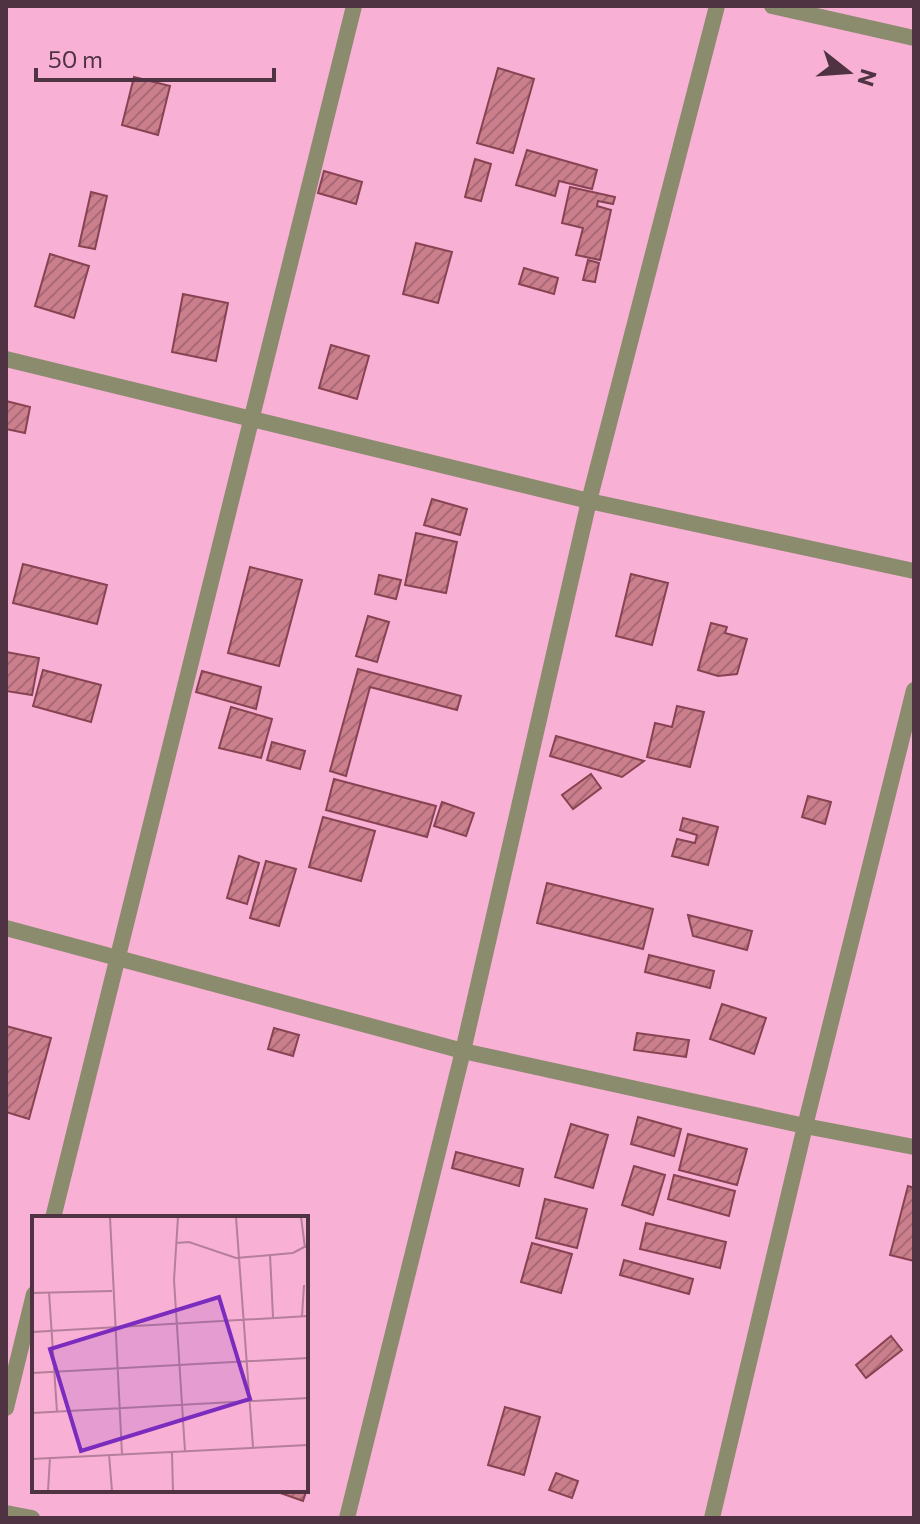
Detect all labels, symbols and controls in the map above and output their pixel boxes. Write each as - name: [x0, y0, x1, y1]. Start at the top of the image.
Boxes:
- scale bar: [36, 32, 274, 82]
- north arrow: [808, 32, 888, 112]
- text: 50 m: [48, 44, 103, 73]
- text: N: [852, 66, 883, 90]
- inset map: [32, 1216, 308, 1492]

